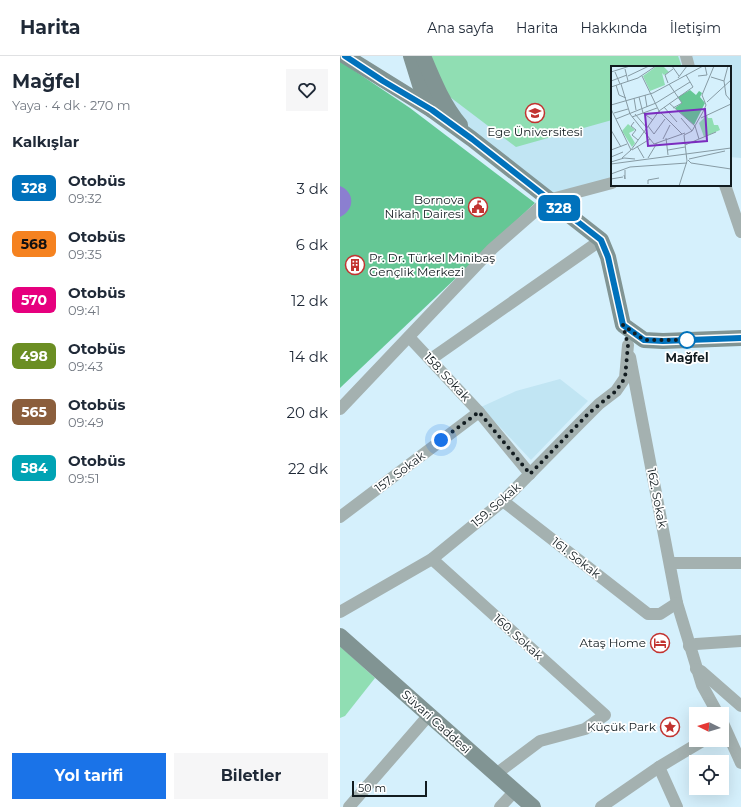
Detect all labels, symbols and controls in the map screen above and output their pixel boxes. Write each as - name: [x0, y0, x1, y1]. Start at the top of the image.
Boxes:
- text: Harita: [20, 16, 81, 39]
- text: Ana sayfa: [427, 19, 494, 37]
- text: Harita: [516, 19, 558, 37]
- text: Hakkında: [580, 19, 648, 37]
- text: İletişim: [670, 19, 721, 37]
- inset map: [611, 66, 731, 186]
- button: heart: [286, 69, 328, 111]
- text: Mağfel: [12, 70, 80, 93]
- text: Yaya · 4 dk · 270 m: [12, 97, 131, 113]
- school or university icon: Ege Üniversitesi: [524, 102, 546, 124]
- place label: Ege Üniversitesi: [487, 124, 583, 139]
- text: Kalkışlar: [12, 132, 79, 151]
- text: Otobüs: [68, 171, 125, 190]
- text: 328: [21, 179, 47, 197]
- text: 3 dk: [296, 179, 328, 198]
- text: 09:32: [68, 190, 102, 206]
- place label: Bornova Nikah Dairesi: [384, 192, 464, 221]
- line badge: 328: [536, 195, 582, 221]
- public building icon: Bornova Nikah Dairesi: [467, 196, 489, 218]
- text: 328: [546, 199, 572, 217]
- text: Otobüs: [68, 227, 125, 246]
- text: 568: [21, 235, 47, 253]
- text: 6 dk: [296, 235, 328, 254]
- text: 09:35: [68, 246, 102, 262]
- place label: Pr. Dr. Türkel Minibaş Gençlik Merkezi: [369, 250, 495, 279]
- building icon: Pr. Dr. Türkel Minibaş Gençlik Merkezi: [344, 254, 366, 276]
- text: Otobüs: [68, 283, 125, 302]
- text: 570: [21, 291, 47, 309]
- text: 12 dk: [291, 291, 328, 310]
- text: 09:41: [68, 302, 100, 318]
- marker: Mağfel: [678, 331, 696, 349]
- text: Otobüs: [68, 339, 125, 358]
- text: 498: [20, 347, 48, 365]
- text: 14 dk: [290, 347, 328, 366]
- street label: 158. Sokak: [421, 349, 474, 405]
- place label: Mağfel: [665, 350, 709, 365]
- text: 09:43: [68, 358, 103, 374]
- text: Otobüs: [68, 395, 125, 414]
- text: 565: [21, 403, 47, 421]
- text: 20 dk: [287, 403, 328, 422]
- text: 09:49: [68, 414, 104, 430]
- your location: [431, 430, 451, 450]
- street label: 157. Sokak: [372, 447, 429, 495]
- text: Otobüs: [68, 451, 125, 470]
- text: 584: [20, 459, 48, 477]
- text: 22 dk: [288, 459, 328, 478]
- street label: 162. Sokak: [644, 467, 671, 530]
- text: 09:51: [68, 470, 99, 486]
- street label: 159. Sokak: [468, 479, 524, 530]
- street label: 161. Sokak: [549, 534, 604, 582]
- street label: 160. Sokak: [491, 611, 547, 663]
- hotel icon: Ataş Home: [649, 632, 671, 654]
- place label: Ataş Home: [579, 635, 646, 650]
- street label: Süvari Caddesi: [399, 687, 474, 757]
- north arrow: [689, 707, 729, 747]
- map controls: [689, 707, 729, 795]
- place icon: Küçük Park: [659, 716, 681, 738]
- place label: Küçük Park: [587, 719, 657, 734]
- button: Yol tarifi: [12, 753, 166, 799]
- button: Biletler: [174, 753, 328, 799]
- button: locate: [689, 755, 729, 795]
- scale bar: [352, 779, 427, 798]
- text: 50 m: [358, 781, 386, 795]

